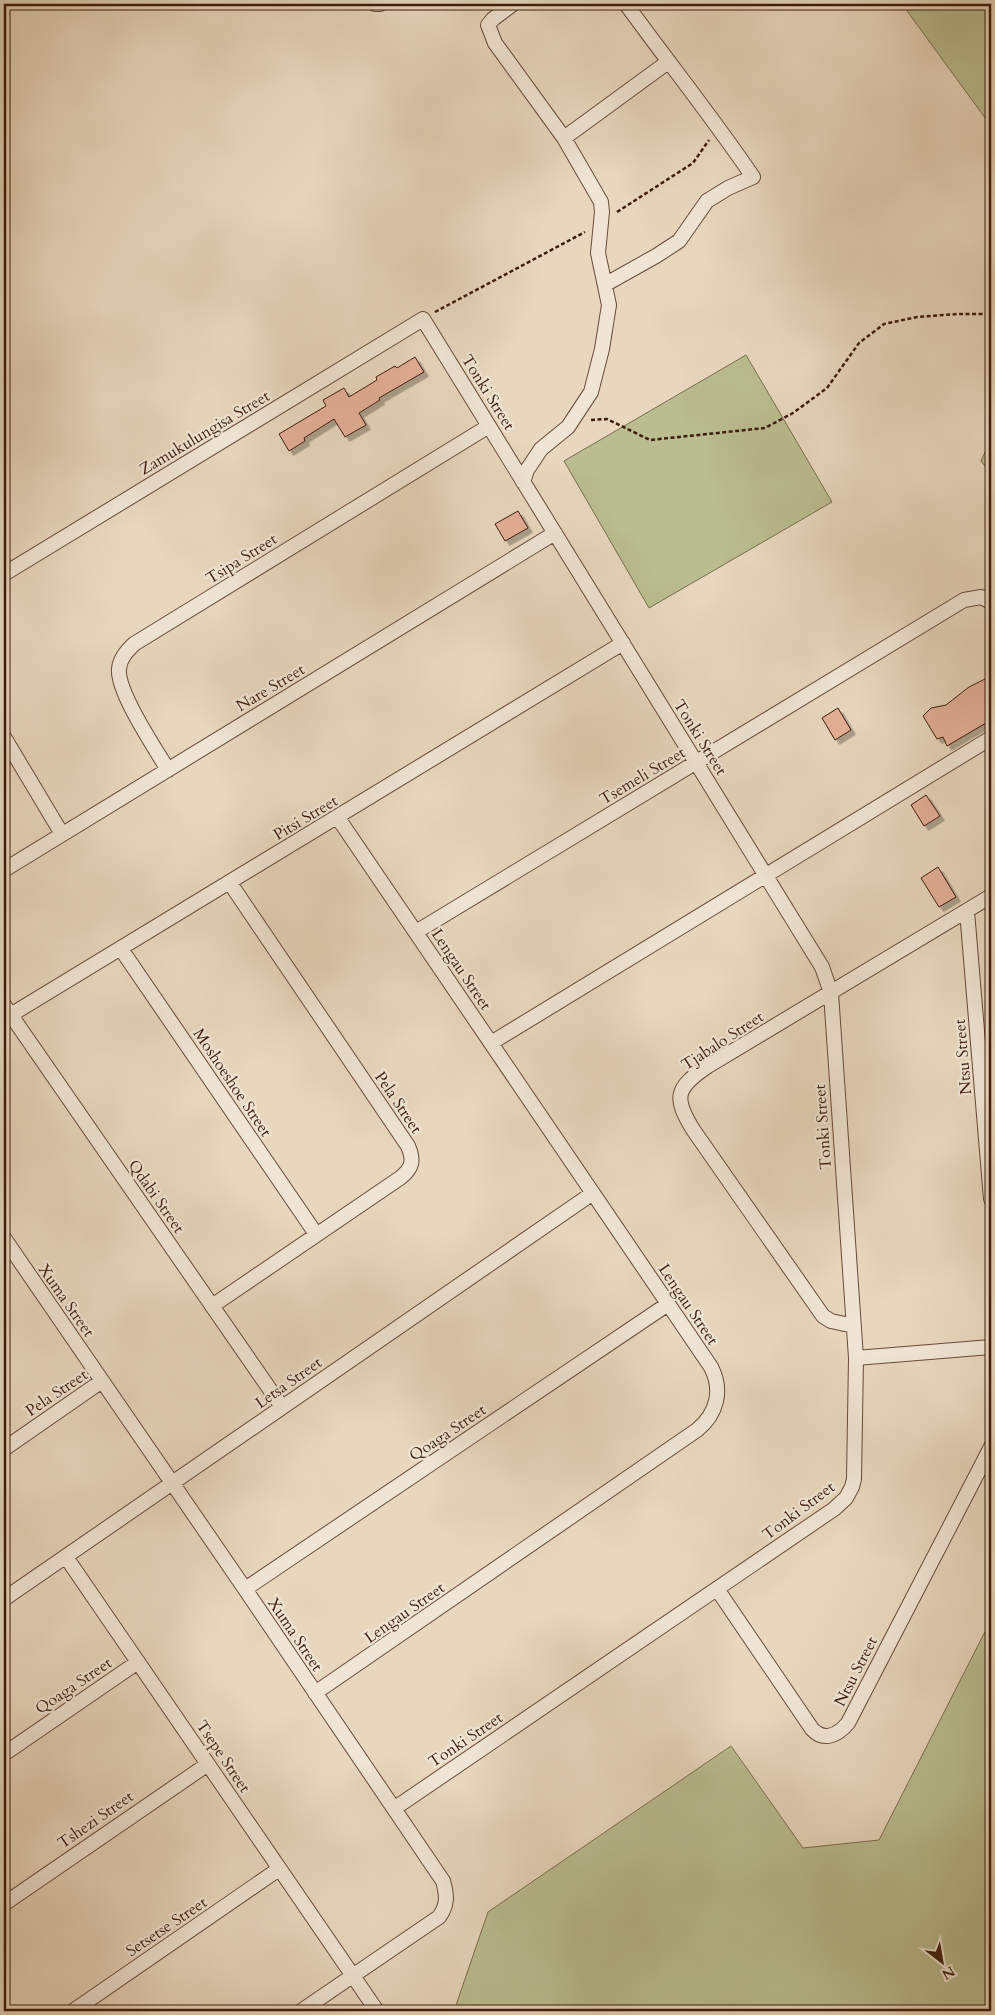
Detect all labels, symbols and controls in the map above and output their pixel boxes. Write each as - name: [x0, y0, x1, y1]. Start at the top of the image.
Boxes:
- street label: Tonki Street: [456, 351, 520, 435]
- street label: Zamukulungisa Street: [135, 385, 274, 481]
- street label: Tsipa Street: [202, 528, 281, 589]
- street label: Nare Street: [232, 659, 309, 717]
- street label: Tonki Street: [668, 696, 732, 780]
- street label: Tsemeli Street: [595, 742, 690, 810]
- street label: Pitsi Street: [269, 790, 342, 846]
- street label: Lengau Street: [426, 925, 496, 1014]
- street label: Tjabalo Street: [677, 1006, 768, 1076]
- street label: Ntsu Street: [949, 1018, 977, 1096]
- street label: Moshoeshoe Street: [188, 1024, 277, 1141]
- street label: Pela Street: [369, 1067, 427, 1138]
- street label: Tonki Street: [809, 1084, 837, 1170]
- street label: Qdabi Street: [123, 1155, 190, 1238]
- street label: Xuma Street: [33, 1260, 99, 1342]
- street label: Lengau Street: [653, 1260, 723, 1349]
- street label: Letsa Street: [251, 1352, 326, 1414]
- street label: Pela Street: [21, 1364, 92, 1422]
- street label: Qoaga Street: [405, 1399, 490, 1467]
- street label: Tonki Street: [758, 1476, 839, 1545]
- street label: Lengau Street: [360, 1577, 449, 1649]
- street label: Xuma Street: [262, 1593, 328, 1676]
- street label: Ntsu Street: [829, 1633, 883, 1710]
- street label: Qoaga Street: [31, 1652, 116, 1720]
- street label: Tonki Street: [424, 1707, 507, 1773]
- street label: Tsepe Street: [191, 1716, 255, 1797]
- street label: Tshezi Street: [53, 1786, 138, 1854]
- street label: Setsetse Street: [122, 1892, 211, 1962]
- north arrow: [918, 1938, 968, 1988]
- text: N: [938, 1961, 959, 1984]

